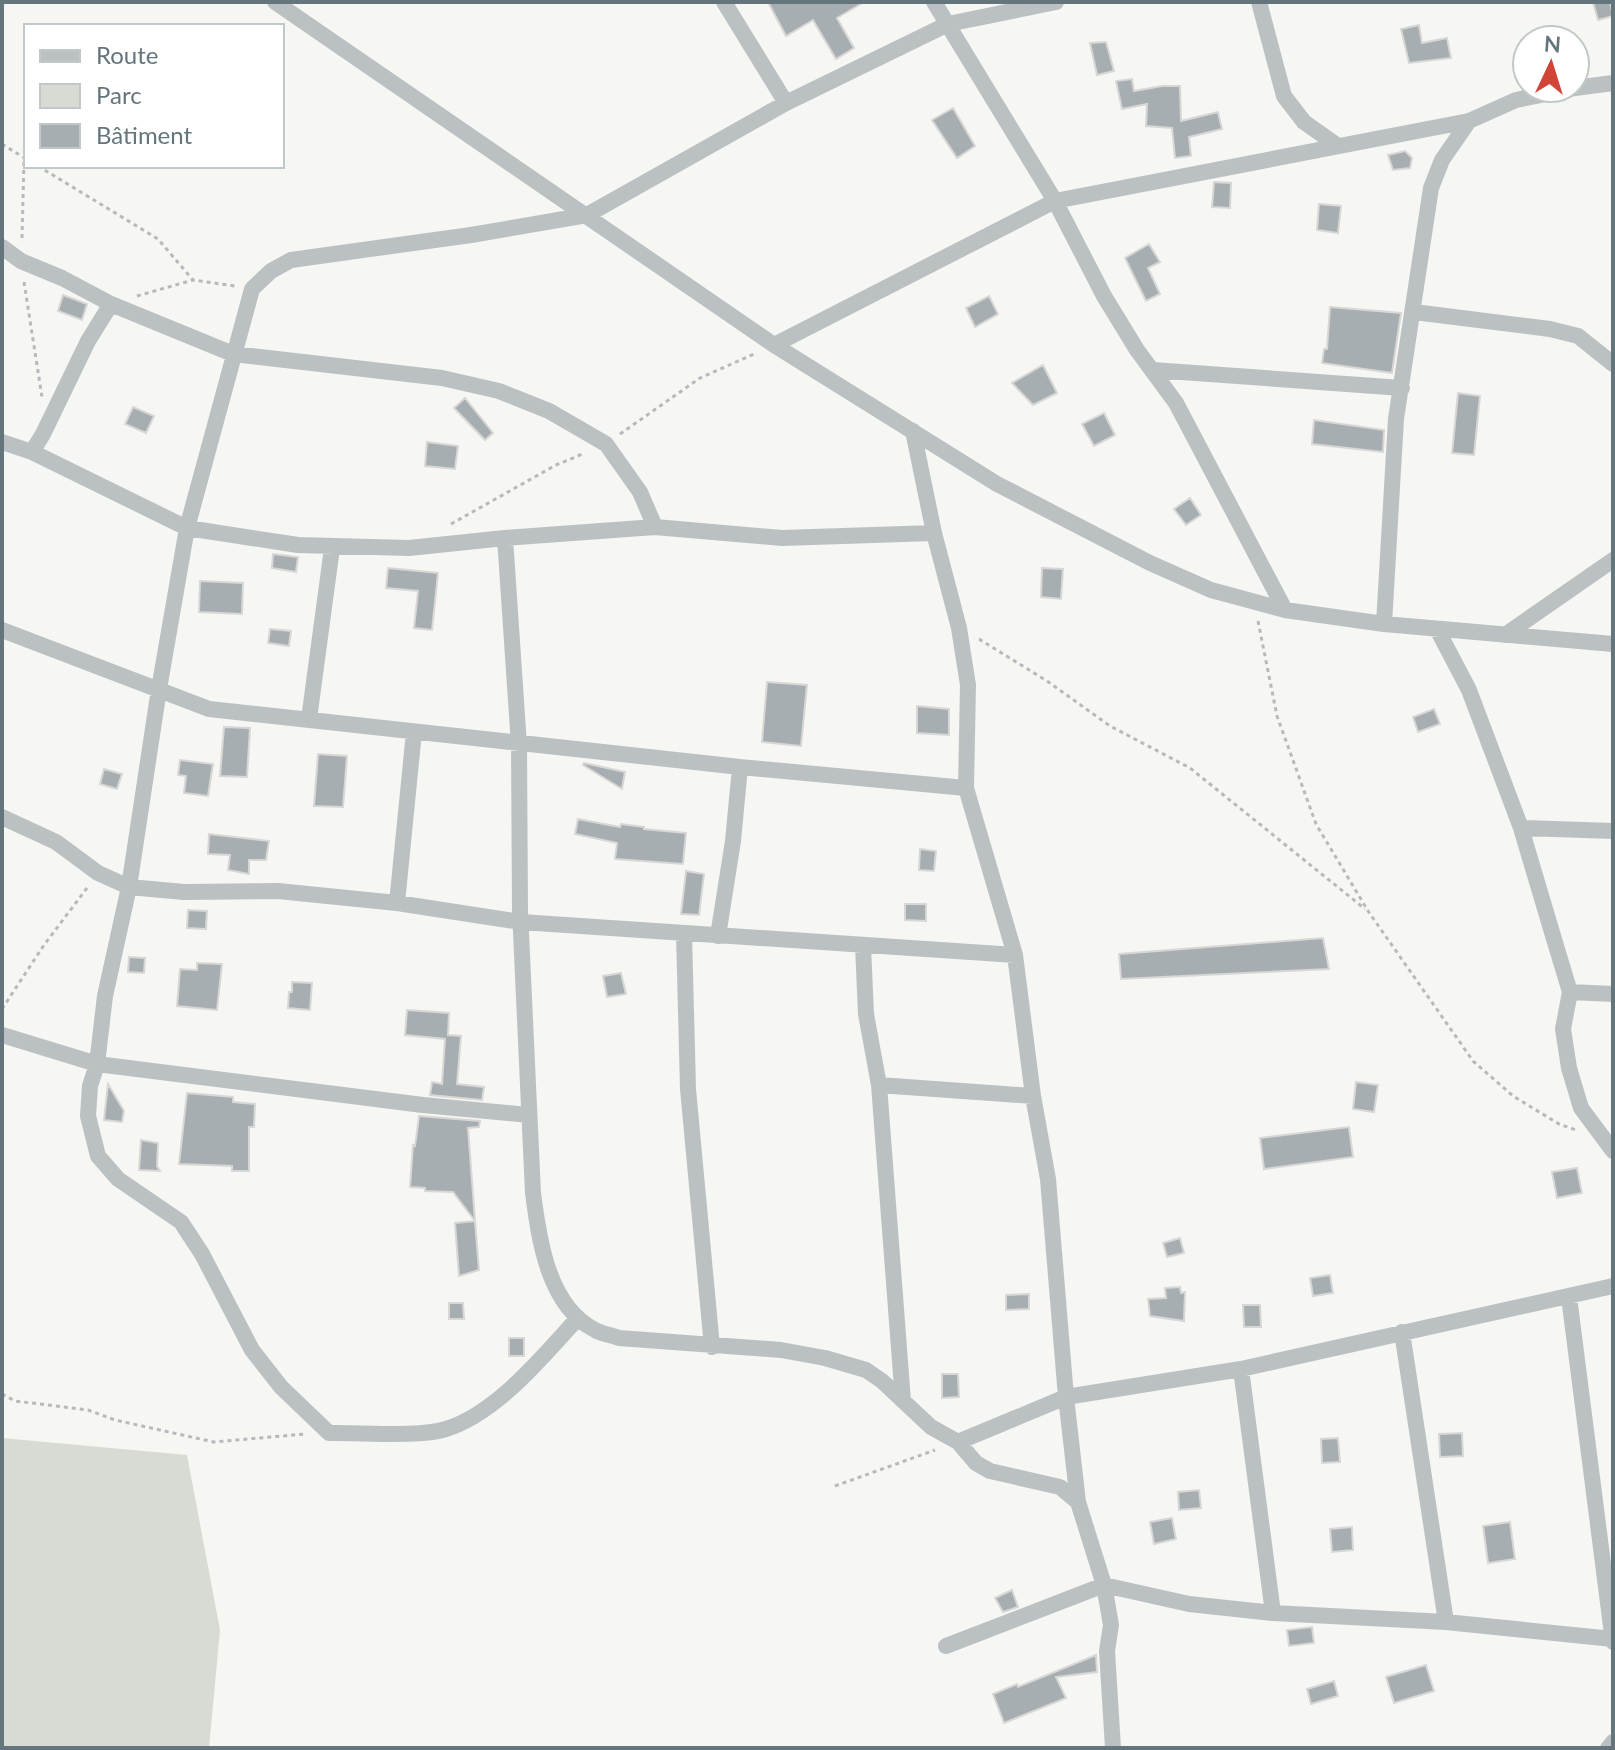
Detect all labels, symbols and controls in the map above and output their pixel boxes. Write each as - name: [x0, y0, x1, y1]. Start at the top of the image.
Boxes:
- legend: [24, 24, 284, 168]
- north arrow: [1511, 24, 1591, 104]
- text: N: [1543, 29, 1562, 58]
- text: Route: [96, 40, 158, 69]
- text: Parc: [96, 80, 142, 109]
- text: Bâtiment: [96, 120, 193, 149]

